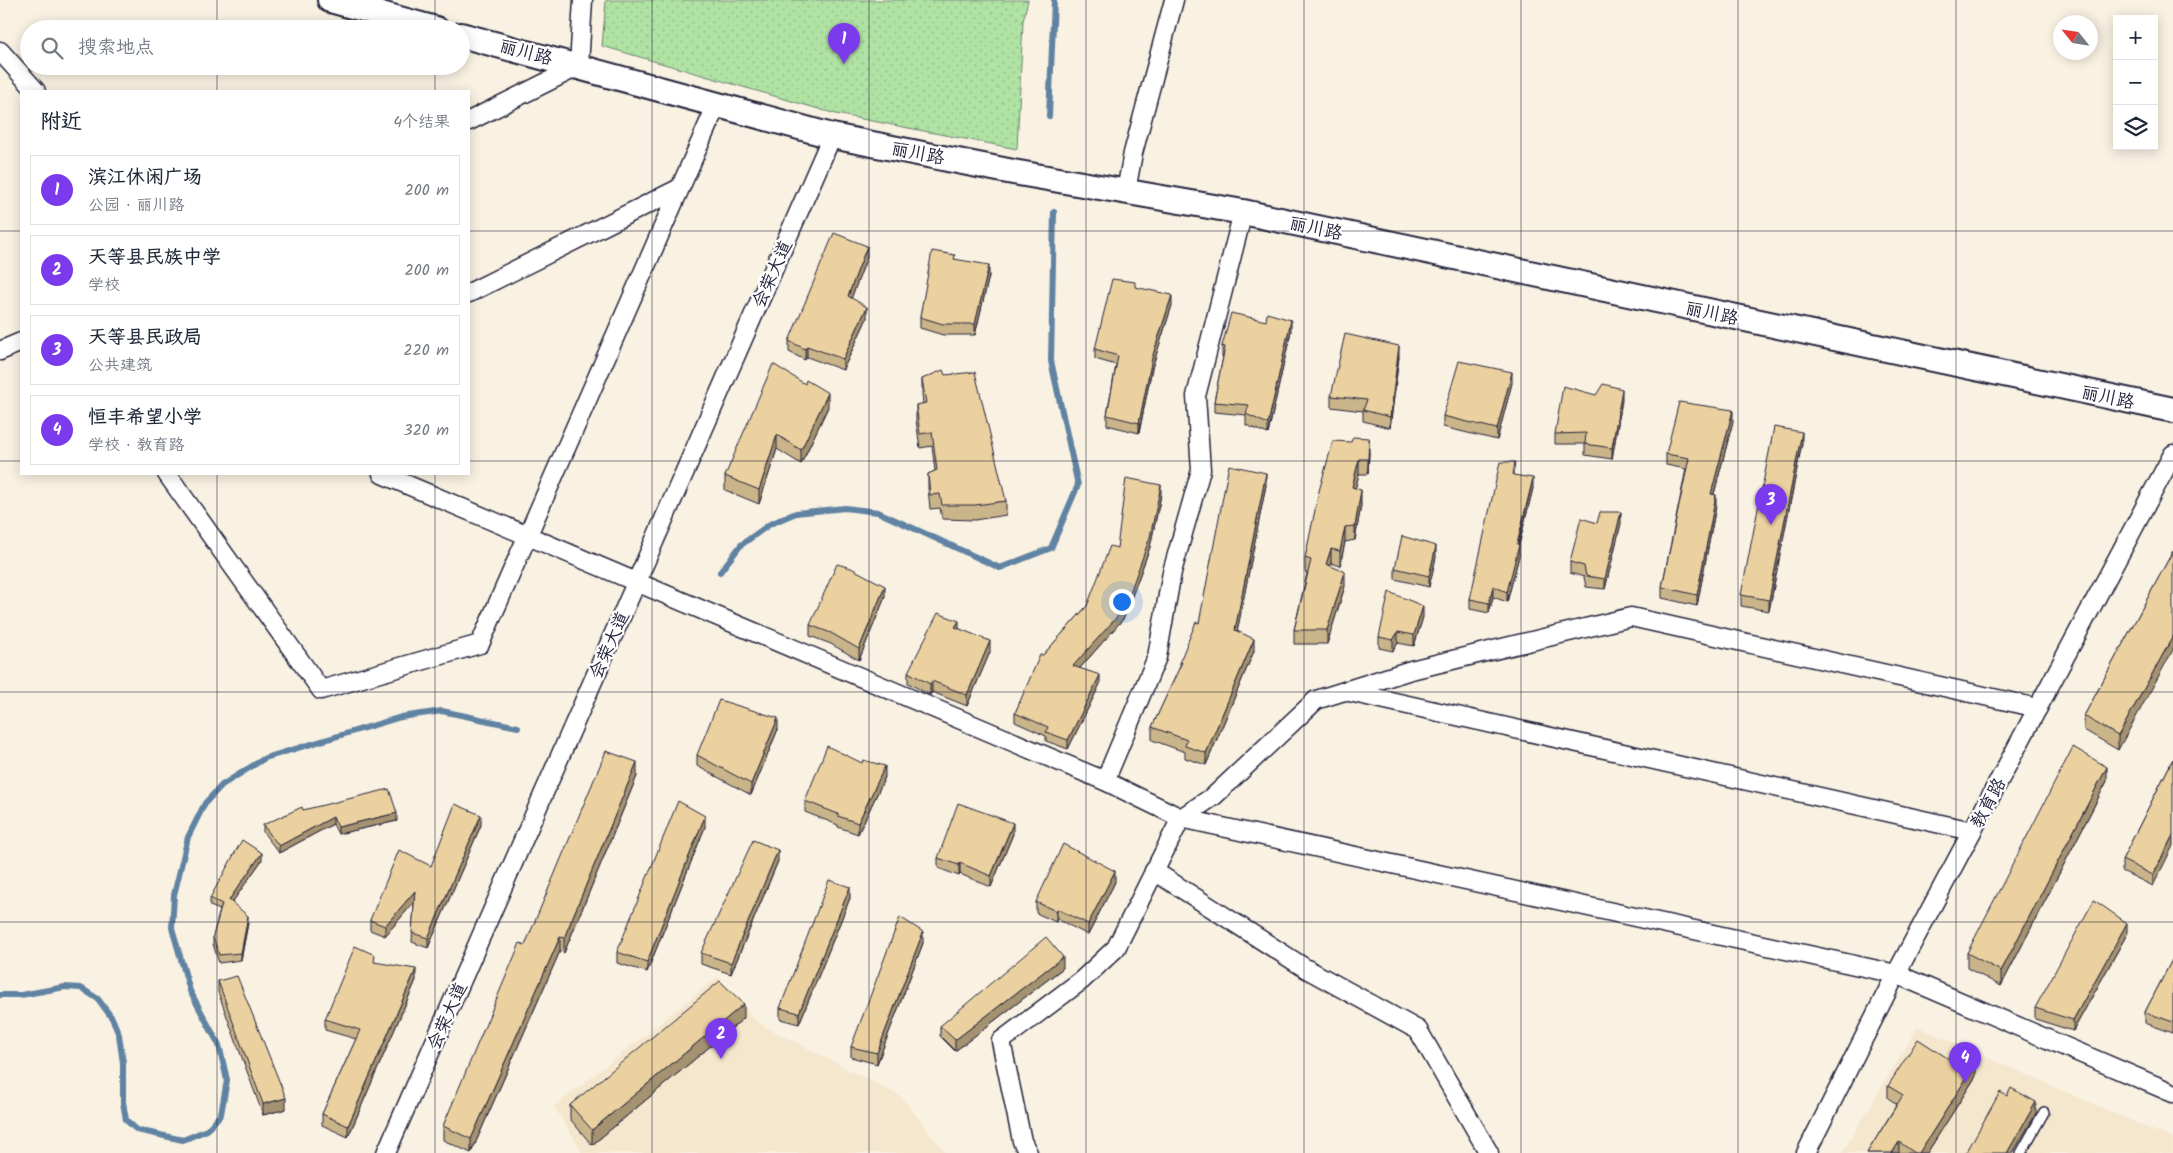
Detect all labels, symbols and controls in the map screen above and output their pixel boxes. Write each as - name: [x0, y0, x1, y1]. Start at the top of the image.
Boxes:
- north arrow: [2053, 15, 2098, 60]
- map controls: [2113, 15, 2158, 150]
- button: +: [2113, 15, 2158, 60]
- search box: [20, 20, 470, 75]
- pin: 1: [828, 23, 860, 64]
- street label: 丽川路: [496, 32, 555, 74]
- text: 搜索地点: [78, 33, 154, 63]
- icon: search: [38, 34, 66, 62]
- button: −: [2113, 60, 2158, 105]
- button: layers: [2113, 105, 2158, 150]
- text: 附近: [40, 106, 82, 139]
- text: 4个结果: [393, 110, 450, 135]
- street label: 丽川路: [888, 135, 947, 174]
- text: 滨江休闲广场: [88, 163, 202, 193]
- text: 1: [55, 178, 59, 203]
- text: 200 m: [405, 178, 449, 203]
- text: 公园 · 丽川路: [88, 193, 185, 218]
- street label: 丽川路: [1286, 210, 1345, 249]
- street label: 会荣大道: [745, 236, 801, 313]
- text: 天等县民族中学: [88, 243, 221, 273]
- text: 2: [52, 258, 62, 283]
- text: 200 m: [405, 258, 449, 283]
- text: 学校: [88, 273, 120, 298]
- street label: 丽川路: [1682, 295, 1741, 334]
- text: 天等县民政局: [88, 323, 202, 353]
- text: 3: [53, 338, 61, 363]
- text: 220 m: [403, 338, 449, 363]
- text: 公共建筑: [88, 353, 152, 378]
- street label: 丽川路: [2078, 379, 2137, 418]
- text: 恒丰希望小学: [88, 403, 202, 433]
- text: 4: [53, 418, 61, 443]
- text: 320 m: [403, 418, 449, 443]
- text: 学校 · 教育路: [88, 433, 185, 458]
- pin: 3: [1755, 484, 1787, 525]
- your location: [1109, 589, 1135, 615]
- street label: 会荣大道: [582, 607, 638, 684]
- street label: 教育路: [1964, 773, 2015, 834]
- street label: 会荣大道: [420, 978, 476, 1055]
- pin: 2: [705, 1018, 737, 1059]
- pin: 4: [1949, 1042, 1981, 1083]

